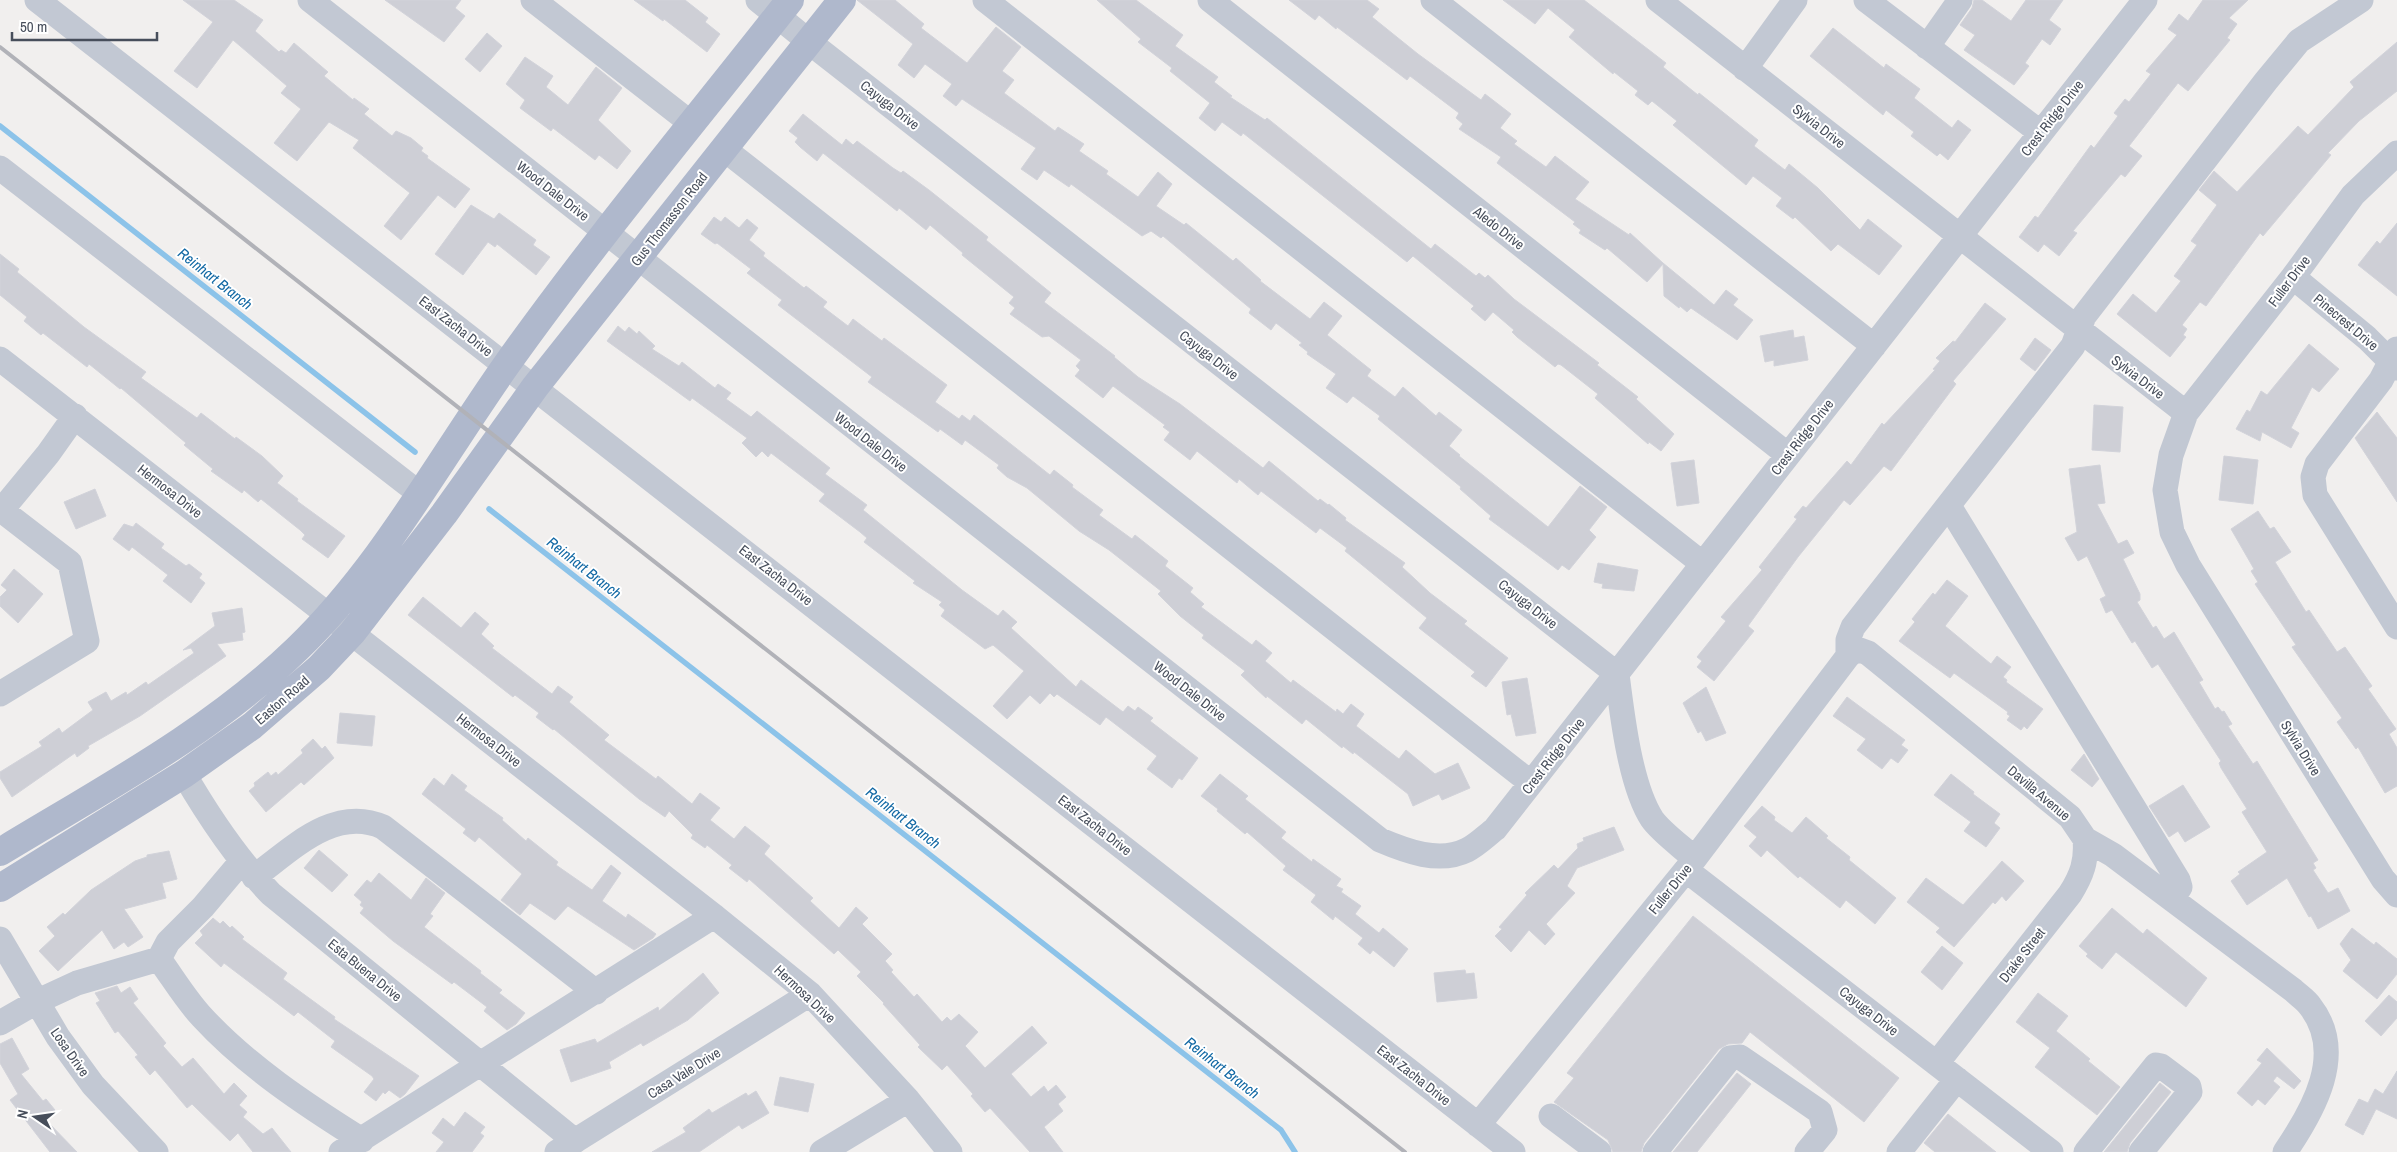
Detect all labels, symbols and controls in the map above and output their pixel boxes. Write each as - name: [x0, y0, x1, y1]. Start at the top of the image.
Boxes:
- scale bar: [12, 10, 158, 42]
- text: 50 m: [20, 16, 47, 37]
- street label: Cayuga Drive: [857, 76, 923, 134]
- street label: Crest Ridge Drive: [2017, 76, 2087, 160]
- street label: Sylvia Drive: [1789, 100, 1849, 152]
- street label: Wood Dale Drive: [513, 157, 593, 225]
- street label: Gus Thomasson Road: [627, 168, 711, 270]
- street label: Aledo Drive: [1469, 202, 1528, 254]
- water label: Reinhart Branch: [174, 243, 257, 315]
- street label: Fuller Drive: [2264, 252, 2314, 310]
- street label: Pinecrest Drive: [2310, 290, 2382, 354]
- street label: East Zacha Drive: [416, 292, 496, 360]
- street label: Cayuga Drive: [1176, 326, 1242, 384]
- street label: Sylvia Drive: [2108, 351, 2168, 403]
- street label: Crest Ridge Drive: [1767, 395, 1837, 479]
- street label: Wood Dale Drive: [831, 408, 911, 476]
- street label: Hermosa Drive: [134, 460, 206, 522]
- water label: Reinhart Branch: [543, 532, 626, 604]
- street label: East Zacha Drive: [736, 541, 816, 609]
- street label: Cayuga Drive: [1495, 575, 1561, 633]
- street label: Wood Dale Drive: [1150, 657, 1230, 725]
- street label: Easton Road: [251, 671, 313, 729]
- street label: Hermosa Drive: [453, 709, 525, 771]
- street label: Crest Ridge Drive: [1518, 714, 1588, 798]
- street label: Sylvia Drive: [2277, 717, 2325, 779]
- street label: Davilla Avenue: [2004, 762, 2074, 824]
- water label: Reinhart Branch: [862, 782, 945, 854]
- street label: East Zacha Drive: [1055, 791, 1135, 859]
- street label: Fuller Drive: [1644, 860, 1696, 918]
- street label: Drake Street: [1995, 924, 2049, 986]
- street label: Esta Buena Drive: [324, 935, 406, 1005]
- street label: Hermosa Drive: [771, 961, 839, 1027]
- street label: Cayuga Drive: [1836, 982, 1902, 1040]
- street label: Losa Drive: [47, 1024, 93, 1080]
- water label: Reinhart Branch: [1181, 1032, 1264, 1104]
- street label: East Zacha Drive: [1374, 1041, 1454, 1109]
- street label: Casa Vale Drive: [644, 1043, 724, 1103]
- north arrow: [10, 1092, 60, 1142]
- text: N: [13, 1108, 32, 1120]

